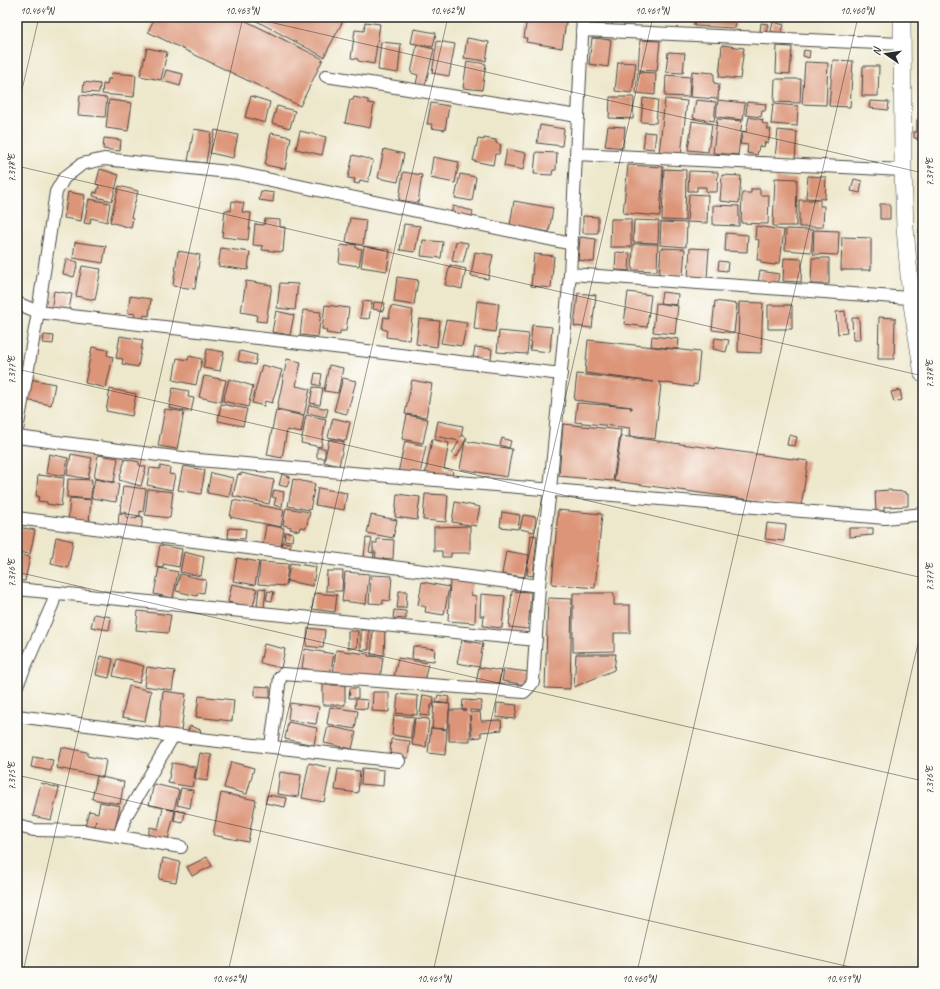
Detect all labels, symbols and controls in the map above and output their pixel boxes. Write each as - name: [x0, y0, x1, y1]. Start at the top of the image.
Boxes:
- text: 10.464°N: [20, 4, 56, 17]
- text: 10.463°N: [225, 4, 261, 17]
- text: 10.462°N: [430, 4, 466, 17]
- text: 10.461°N: [635, 4, 671, 17]
- text: 10.460°N: [840, 4, 876, 17]
- north arrow: [866, 34, 906, 74]
- text: N: [869, 45, 884, 57]
- text: 7.378°E: [5, 152, 18, 182]
- text: 7.379°E: [923, 156, 936, 186]
- text: 7.377°E: [5, 354, 18, 384]
- text: 7.378°E: [923, 358, 936, 388]
- text: 7.376°E: [5, 557, 18, 587]
- text: 7.377°E: [923, 561, 936, 591]
- text: 7.375°E: [5, 760, 18, 790]
- text: 7.376°E: [923, 764, 936, 794]
- text: 10.462°N: [212, 972, 248, 985]
- text: 10.461°N: [417, 972, 453, 985]
- text: 10.460°N: [622, 972, 658, 985]
- text: 10.459°N: [826, 972, 862, 985]

